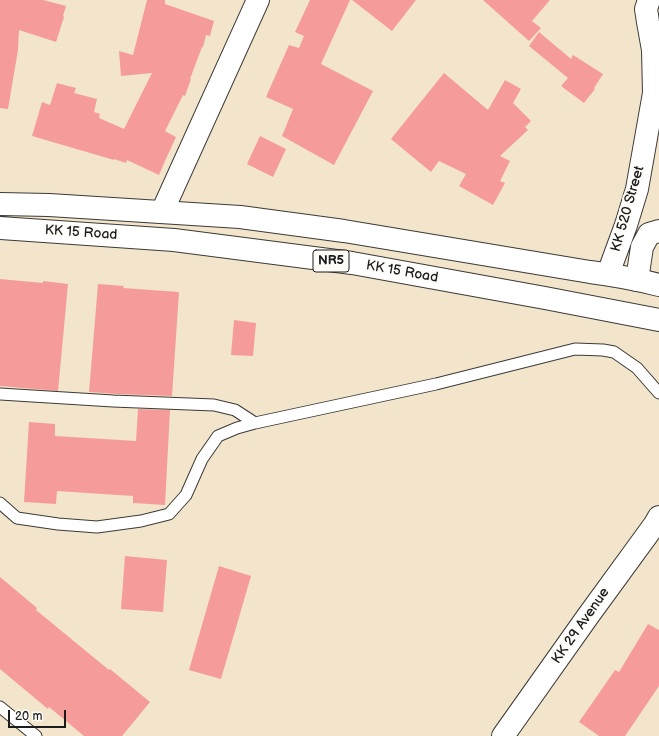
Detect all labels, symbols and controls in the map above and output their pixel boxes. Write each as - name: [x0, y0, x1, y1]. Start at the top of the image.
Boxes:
- street label: KK 520 Street: [608, 164, 648, 254]
- street label: KK 15 Road: [44, 222, 118, 244]
- road number: NR5: [313, 250, 349, 272]
- street label: KK 15 Road: [365, 257, 439, 287]
- street label: KK 29 Avenue: [549, 585, 613, 667]
- scale bar: [10, 702, 68, 728]
- text: 20 m: [15, 709, 42, 724]

